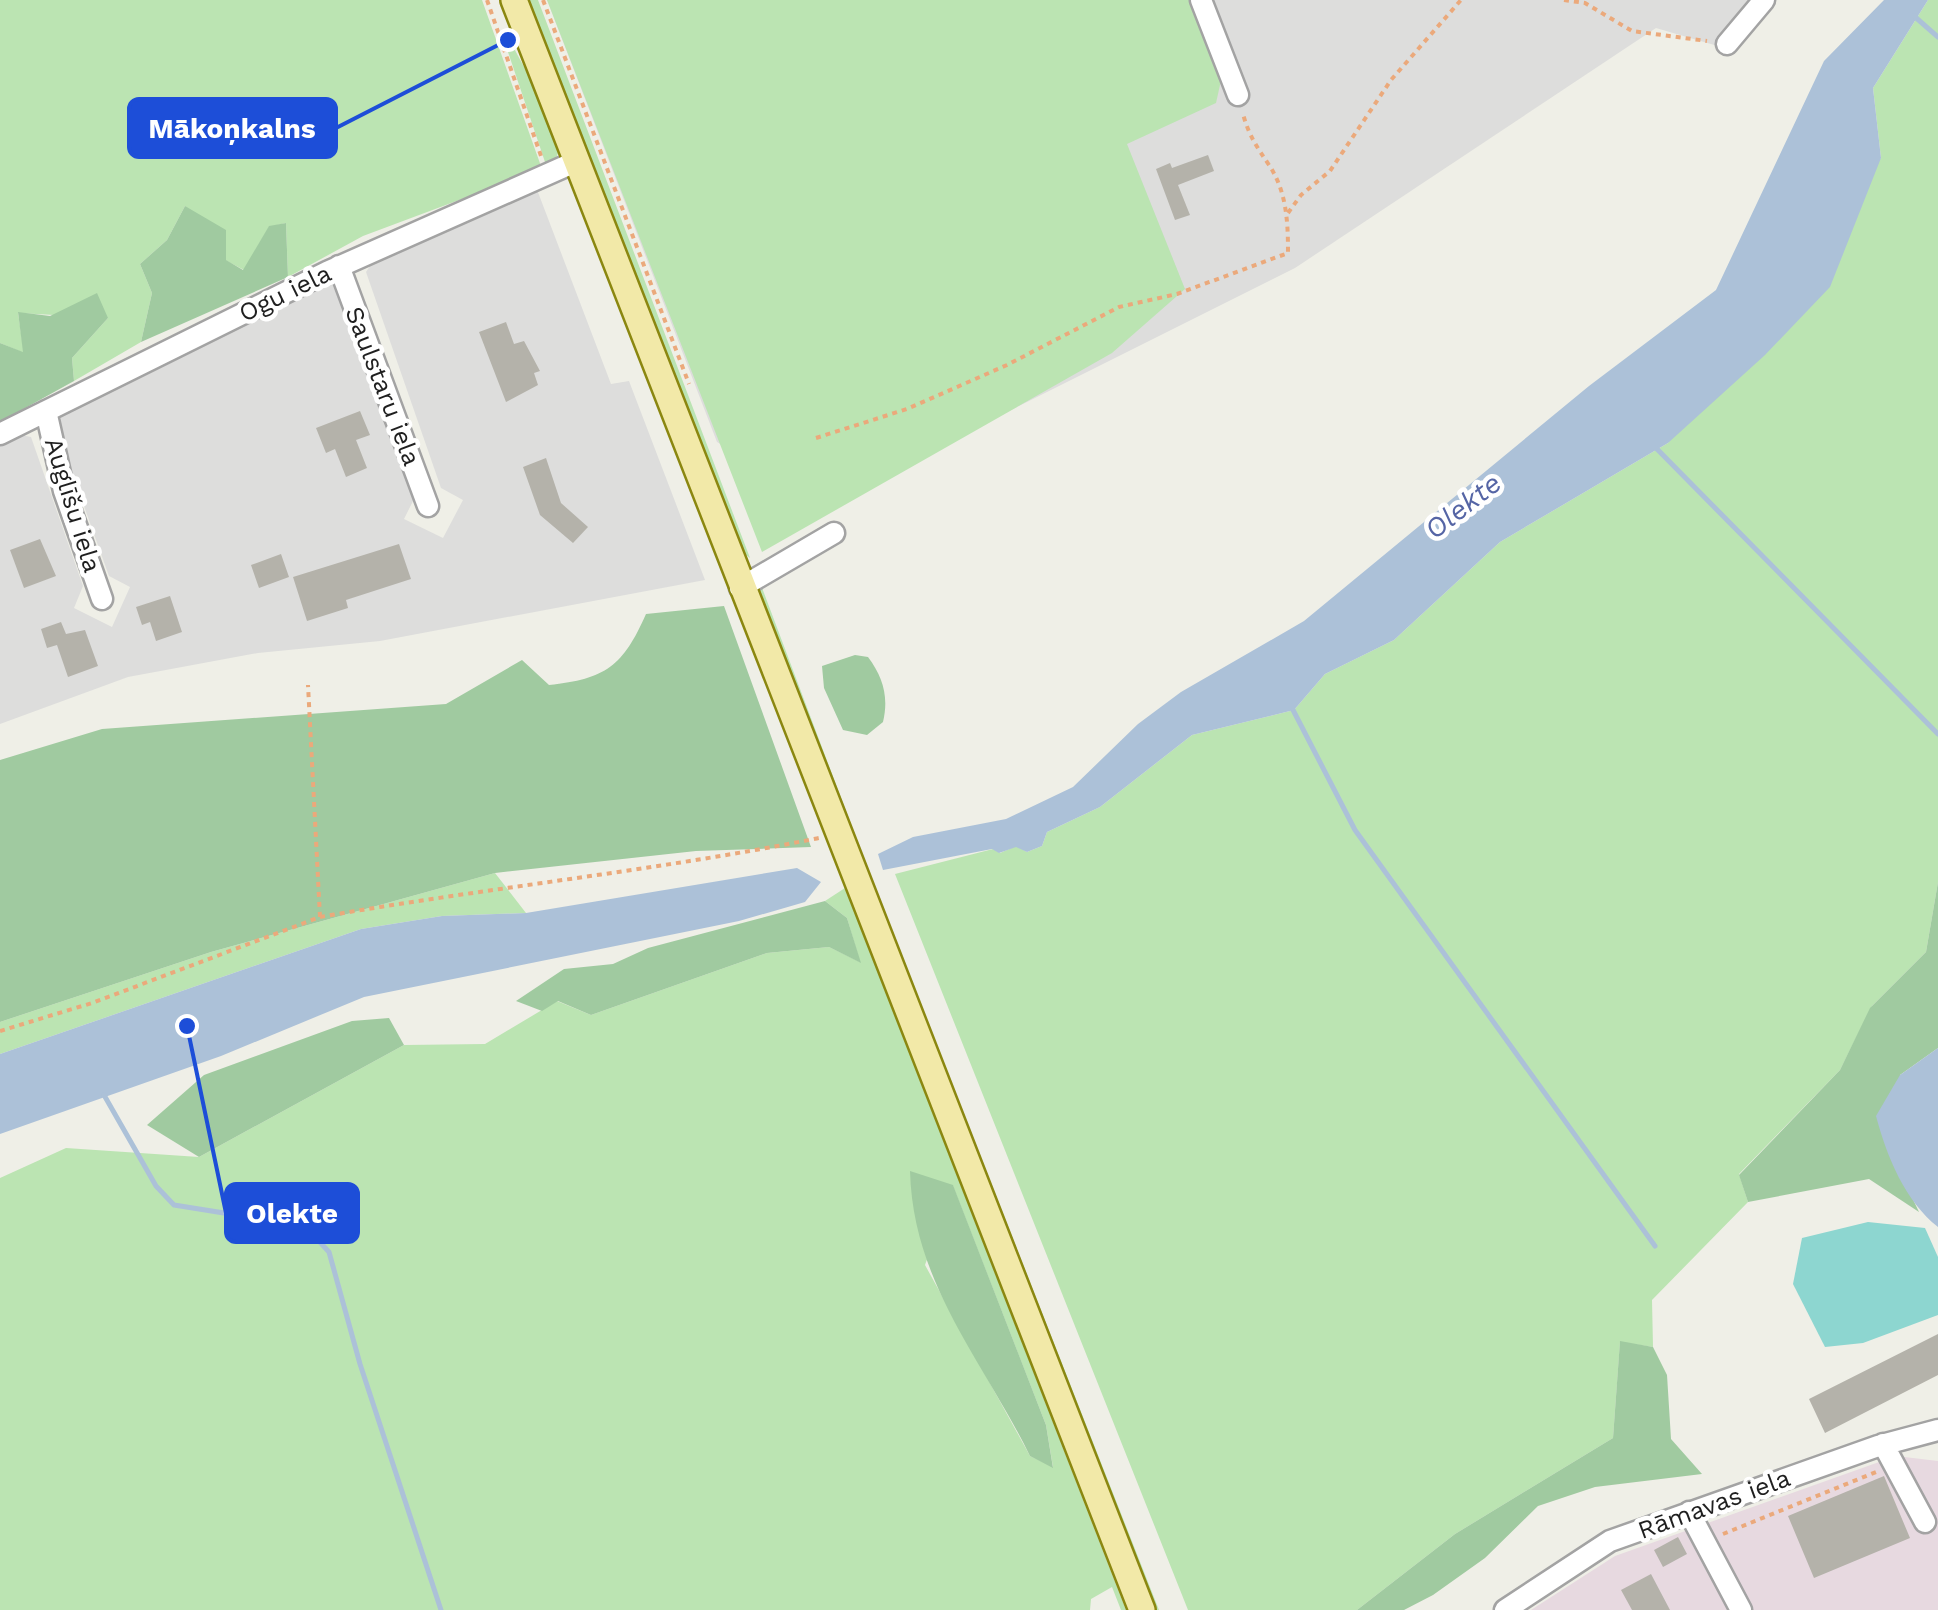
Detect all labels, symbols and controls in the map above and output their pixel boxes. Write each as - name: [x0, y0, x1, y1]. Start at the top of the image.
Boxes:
- callout: Mākoņkalns: [129, 99, 336, 157]
- text: Mākoņkalns: [148, 112, 316, 145]
- street label: Ogu iela: [234, 258, 336, 328]
- street label: Saulstaru iela: [339, 302, 427, 470]
- street label: Auglīšu iela: [39, 434, 107, 576]
- water label: Olekte: [1418, 466, 1508, 546]
- callout: Olekte: [226, 1184, 358, 1242]
- text: Olekte: [246, 1197, 338, 1230]
- street label: Rāmavas iela: [1634, 1463, 1794, 1545]

